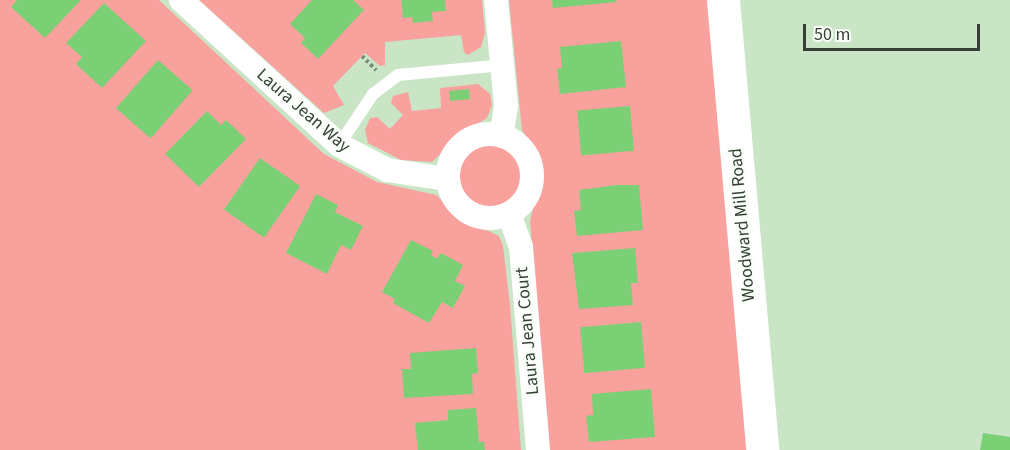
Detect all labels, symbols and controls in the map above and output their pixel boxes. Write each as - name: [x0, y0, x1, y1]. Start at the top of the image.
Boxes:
- scale bar: [806, 12, 983, 50]
- text: 50 m: [814, 22, 850, 47]
- street label: Laura Jean Way: [252, 64, 354, 158]
- street label: Woodward Mill Road: [726, 147, 760, 303]
- street label: Laura Jean Court: [512, 266, 544, 396]

